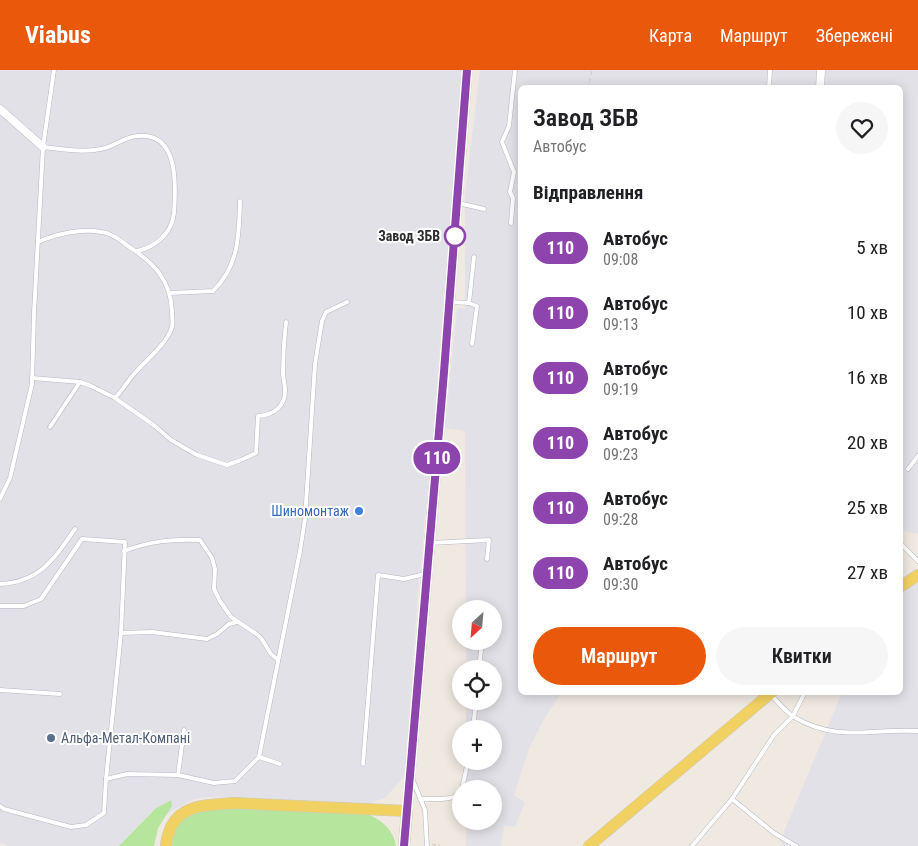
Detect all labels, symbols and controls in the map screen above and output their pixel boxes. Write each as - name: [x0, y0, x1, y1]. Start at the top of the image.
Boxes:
- text: Viabus: [25, 21, 91, 49]
- text: Карта: [649, 25, 692, 46]
- text: Маршрут: [720, 25, 788, 46]
- text: Збережені: [816, 25, 893, 46]
- button: heart: [836, 102, 888, 154]
- text: Завод ЗБВ: [533, 104, 639, 132]
- text: Автобус: [533, 137, 586, 156]
- text: Відправлення: [533, 181, 643, 204]
- marker: Завод ЗБВ: [444, 225, 466, 247]
- text: Автобус: [603, 227, 668, 250]
- place label: Завод ЗБВ: [378, 228, 440, 244]
- text: 5 хв: [856, 236, 888, 259]
- text: 110: [547, 237, 574, 258]
- text: 09:08: [603, 250, 638, 269]
- text: Автобус: [603, 292, 668, 315]
- text: 10 хв: [847, 301, 888, 324]
- text: 110: [547, 302, 574, 323]
- text: 09:13: [603, 315, 638, 334]
- text: Автобус: [603, 357, 668, 380]
- text: 16 хв: [847, 366, 888, 389]
- text: 110: [547, 367, 574, 388]
- text: 09:19: [603, 380, 638, 399]
- text: Автобус: [603, 422, 668, 445]
- text: 20 хв: [847, 431, 888, 454]
- text: 110: [547, 432, 574, 453]
- line badge: 110: [408, 442, 466, 474]
- text: 09:23: [603, 445, 638, 464]
- text: 110: [423, 447, 451, 468]
- text: Автобус: [603, 487, 668, 510]
- text: 25 хв: [847, 496, 888, 519]
- text: 110: [547, 497, 574, 518]
- place label: Шиномонтаж: [271, 503, 349, 519]
- marker: Шиномонтаж: [353, 505, 365, 517]
- text: 09:28: [603, 510, 638, 529]
- text: Автобус: [603, 552, 668, 575]
- text: 27 хв: [847, 561, 888, 584]
- text: 110: [547, 562, 574, 583]
- text: 09:30: [603, 575, 638, 594]
- north arrow: [452, 600, 502, 650]
- map controls: [452, 600, 502, 830]
- button: Маршрут: [533, 627, 706, 685]
- button: Квитки: [716, 627, 888, 685]
- button: locate: [452, 660, 502, 710]
- button: +: [452, 720, 502, 770]
- place label: Альфа-Метал-Компані: [61, 730, 190, 746]
- marker: Альфа-Метал-Компані: [45, 732, 57, 744]
- button: −: [452, 780, 502, 830]

